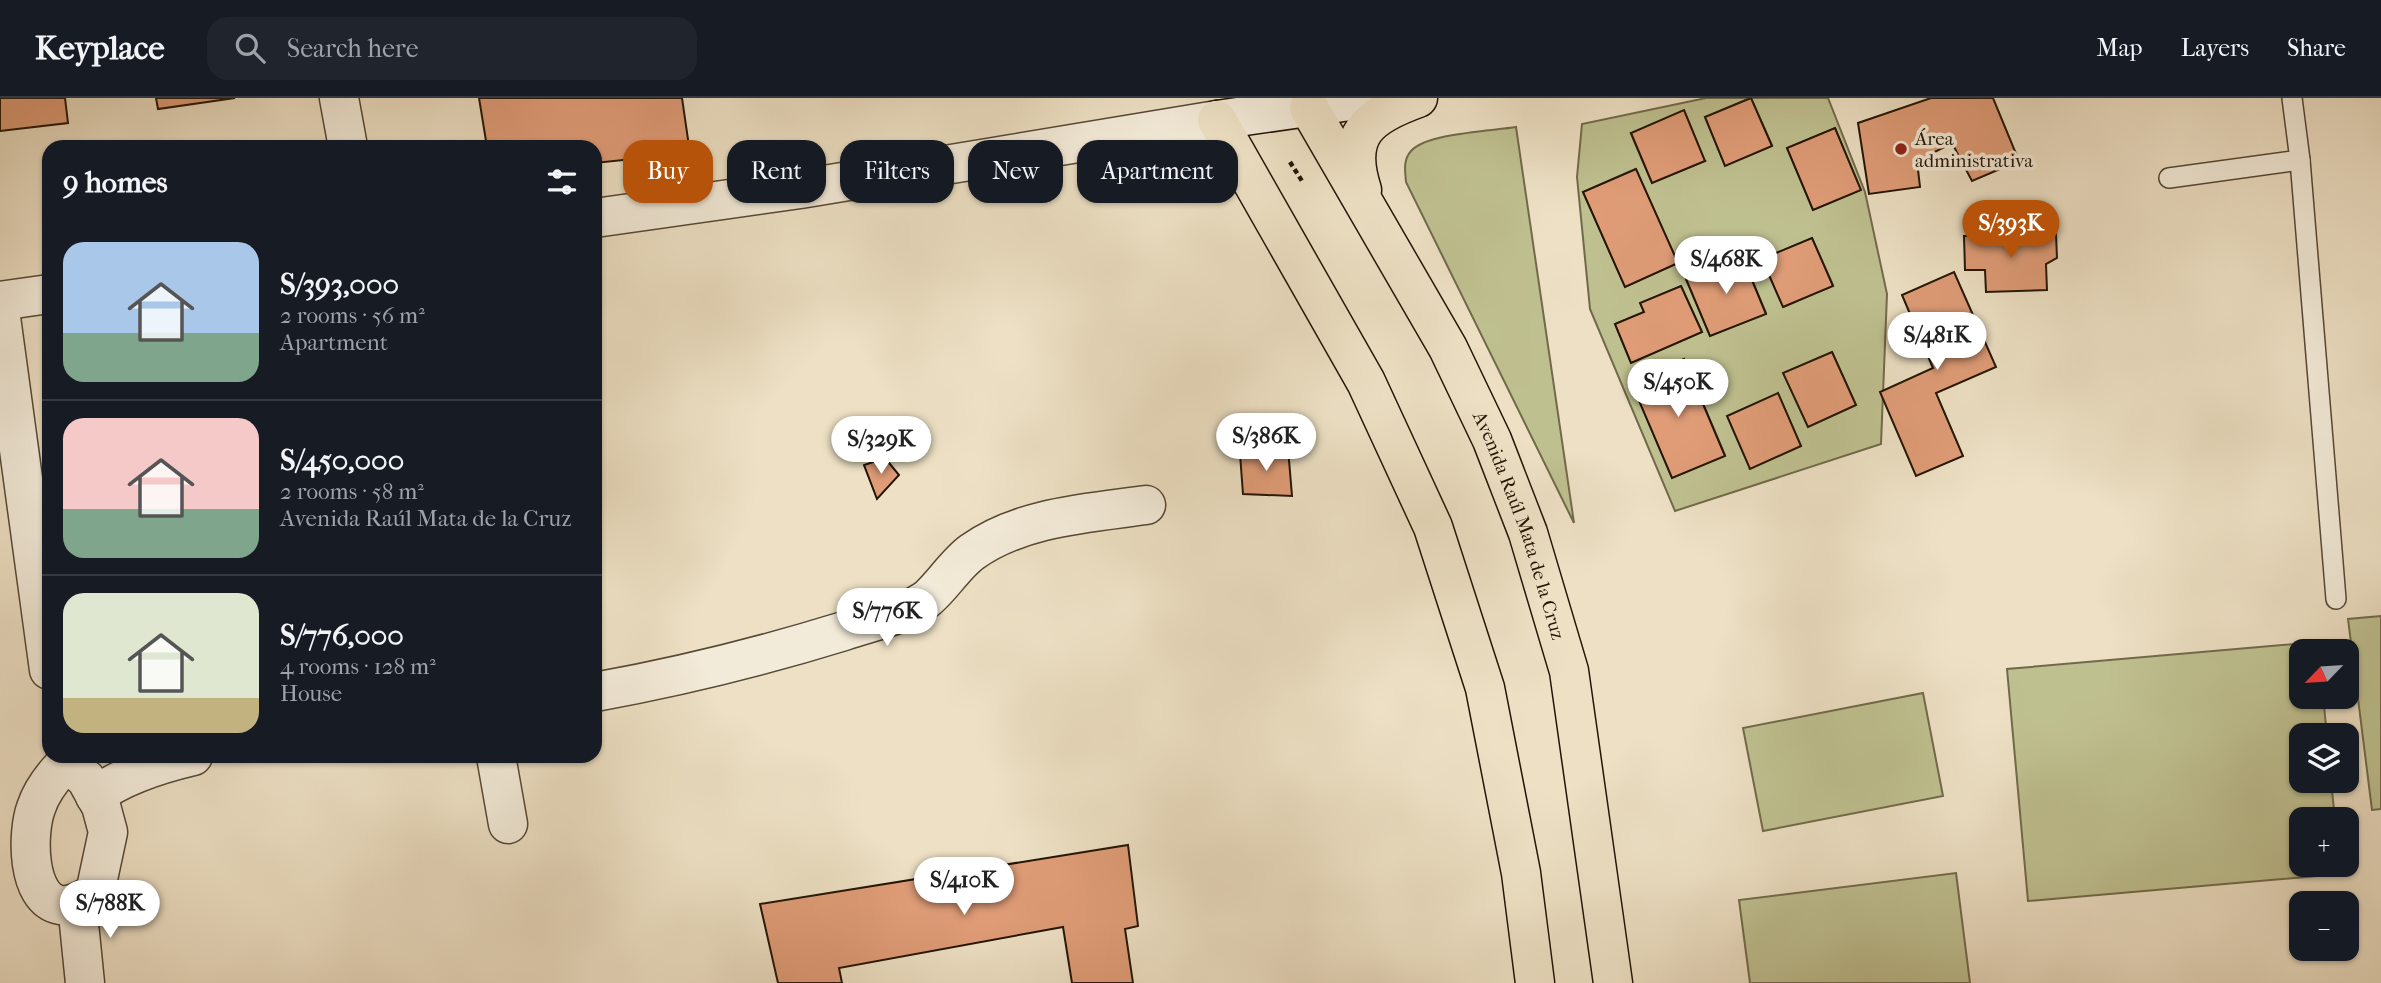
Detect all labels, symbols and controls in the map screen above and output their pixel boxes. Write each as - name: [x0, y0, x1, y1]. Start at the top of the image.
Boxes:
- search box: [207, 17, 697, 80]
- text: Keyplace: [35, 29, 165, 68]
- icon: search: [231, 29, 269, 67]
- text: Search here: [287, 33, 419, 64]
- text: Map: [2097, 34, 2143, 62]
- text: Layers: [2181, 34, 2249, 62]
- text: Share: [2287, 34, 2346, 62]
- place label: Área administrativa: [1914, 128, 2033, 172]
- chip: Buy: [623, 140, 713, 203]
- chip: Rent: [727, 140, 826, 203]
- chip: Filters: [840, 140, 954, 203]
- chip: New: [968, 140, 1063, 203]
- chip: Apartment: [1077, 140, 1238, 203]
- marker: Área administrativa: [1893, 141, 1909, 157]
- icon: filters: [543, 163, 581, 201]
- text: 9 homes: [63, 165, 168, 200]
- pin: S/393K: [1954, 200, 2068, 260]
- text: S/393K: [1978, 209, 2044, 236]
- pin: S/468K: [1669, 236, 1783, 296]
- text: S/468K: [1690, 245, 1762, 272]
- text: S/393,000: [280, 267, 399, 302]
- icon: home: [119, 270, 203, 354]
- text: 2 rooms · 56 m²: [280, 302, 425, 329]
- pin: S/481K: [1880, 313, 1994, 372]
- text: S/481K: [1904, 321, 1970, 348]
- text: Apartment: [280, 329, 388, 356]
- pin: S/450K: [1621, 360, 1735, 419]
- text: S/450K: [1643, 368, 1713, 395]
- street label: Avenida Raúl Mata de la Cruz: [1467, 407, 1569, 642]
- pin: S/386K: [1209, 414, 1323, 473]
- pin: S/329K: [824, 416, 938, 476]
- text: S/386K: [1232, 422, 1300, 449]
- text: S/329K: [847, 425, 915, 452]
- text: S/450,000: [280, 443, 404, 478]
- icon: home: [119, 446, 203, 530]
- text: 2 rooms · 58 m²: [280, 478, 424, 505]
- text: Avenida Raúl Mata de la Cruz: [280, 505, 572, 532]
- pin: S/776K: [830, 588, 944, 648]
- text: S/776K: [853, 597, 921, 624]
- text: S/776,000: [280, 618, 404, 653]
- icon: home: [119, 621, 203, 705]
- north arrow: [2289, 639, 2359, 709]
- map controls: [2289, 639, 2359, 961]
- text: 4 rooms · 128 m²: [280, 653, 436, 680]
- text: House: [280, 680, 342, 707]
- button: layers: [2289, 723, 2359, 793]
- button: +: [2289, 807, 2359, 877]
- pin: S/410K: [907, 858, 1021, 917]
- text: S/410K: [930, 866, 998, 893]
- pin: S/788K: [53, 880, 167, 940]
- text: S/788K: [76, 889, 144, 916]
- button: −: [2289, 891, 2359, 961]

